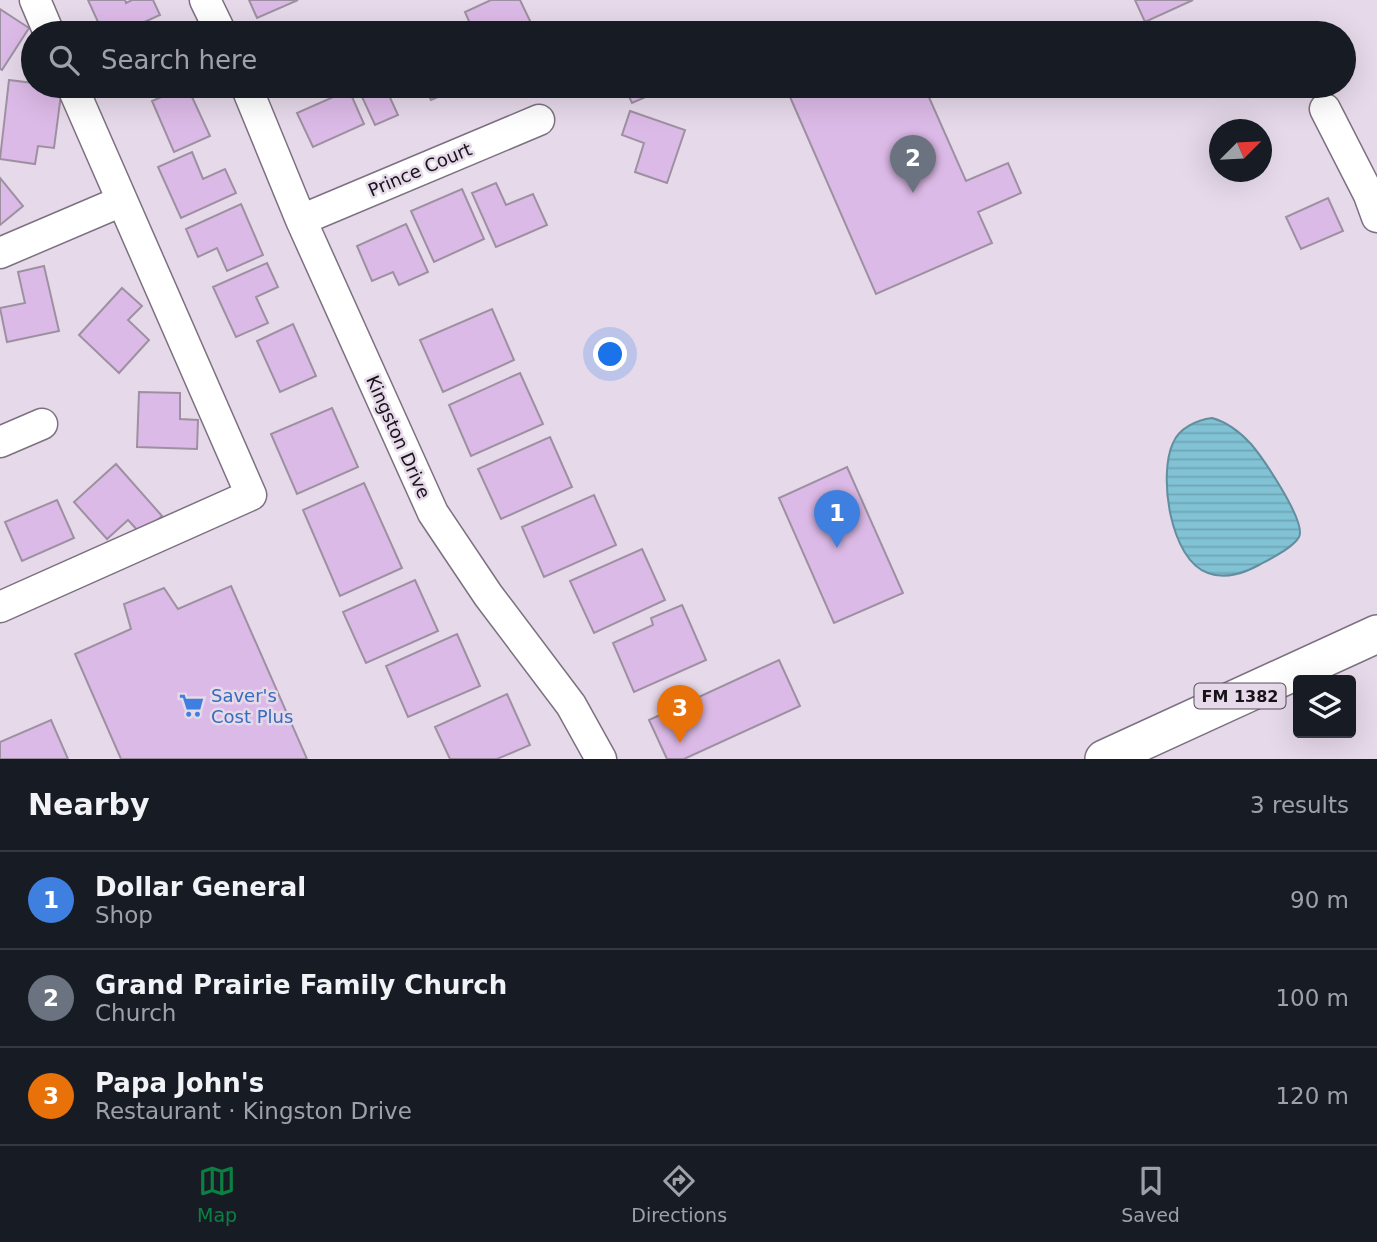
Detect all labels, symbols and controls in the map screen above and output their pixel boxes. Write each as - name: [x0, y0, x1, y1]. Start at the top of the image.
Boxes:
- search box: [21, 21, 1356, 98]
- icon: search: [45, 41, 83, 79]
- text: Search here: [101, 45, 257, 75]
- north arrow: [1209, 119, 1272, 182]
- pin: 2: [890, 135, 936, 193]
- street label: Prince Court: [365, 138, 475, 201]
- your location: [593, 337, 627, 371]
- street label: Kingston Drive: [362, 372, 435, 501]
- pin: 1: [814, 490, 860, 548]
- map controls: [1293, 675, 1356, 738]
- button: layers: [1293, 675, 1356, 738]
- road number: FM 1382: [1194, 684, 1286, 708]
- place label: Saver's Cost Plus: [211, 685, 293, 727]
- pin: 3: [657, 685, 703, 743]
- supermarket icon: Saver's Cost Plus: [177, 692, 205, 720]
- text: Nearby: [28, 787, 150, 822]
- text: 3 results: [1250, 792, 1349, 818]
- text: Dollar General: [95, 872, 306, 902]
- text: 1: [43, 887, 59, 913]
- text: 90 m: [1290, 887, 1349, 913]
- text: Shop: [95, 902, 153, 928]
- text: Grand Prairie Family Church: [95, 970, 507, 1000]
- text: 2: [43, 985, 59, 1011]
- text: 100 m: [1275, 985, 1349, 1011]
- text: Church: [95, 1000, 176, 1026]
- text: Papa John's: [95, 1068, 264, 1098]
- text: 3: [43, 1083, 59, 1109]
- text: 120 m: [1275, 1083, 1349, 1109]
- text: Restaurant · Kingston Drive: [95, 1098, 412, 1124]
- tab: Map: [197, 1162, 237, 1226]
- tab: Directions: [631, 1162, 727, 1226]
- tab: Saved: [1121, 1162, 1180, 1226]

